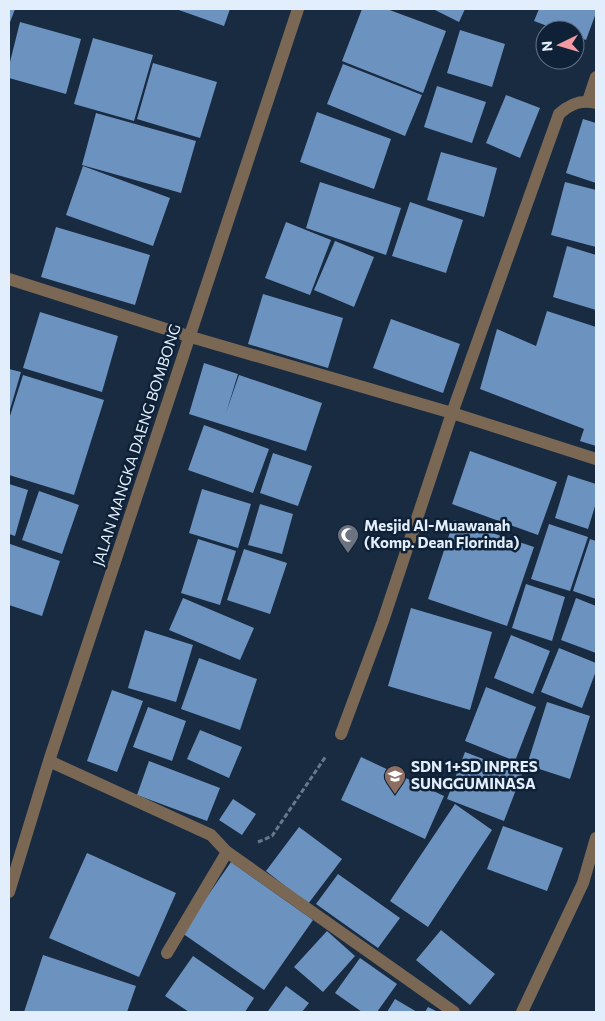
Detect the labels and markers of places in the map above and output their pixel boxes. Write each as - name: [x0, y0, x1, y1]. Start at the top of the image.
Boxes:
- place label: Mesjid Al-Muawanah (Komp. Dean Florinda): [364, 516, 519, 551]
- mosque icon: Mesjid Al-Muawanah (Komp. Dean Florinda): [336, 523, 360, 554]
- place label: SDN 1+SD INPRES SUNGGUMINASA: [411, 757, 538, 792]
- school or university icon: SDN 1+SD INPRES SUNGGUMINASA: [383, 764, 407, 795]

